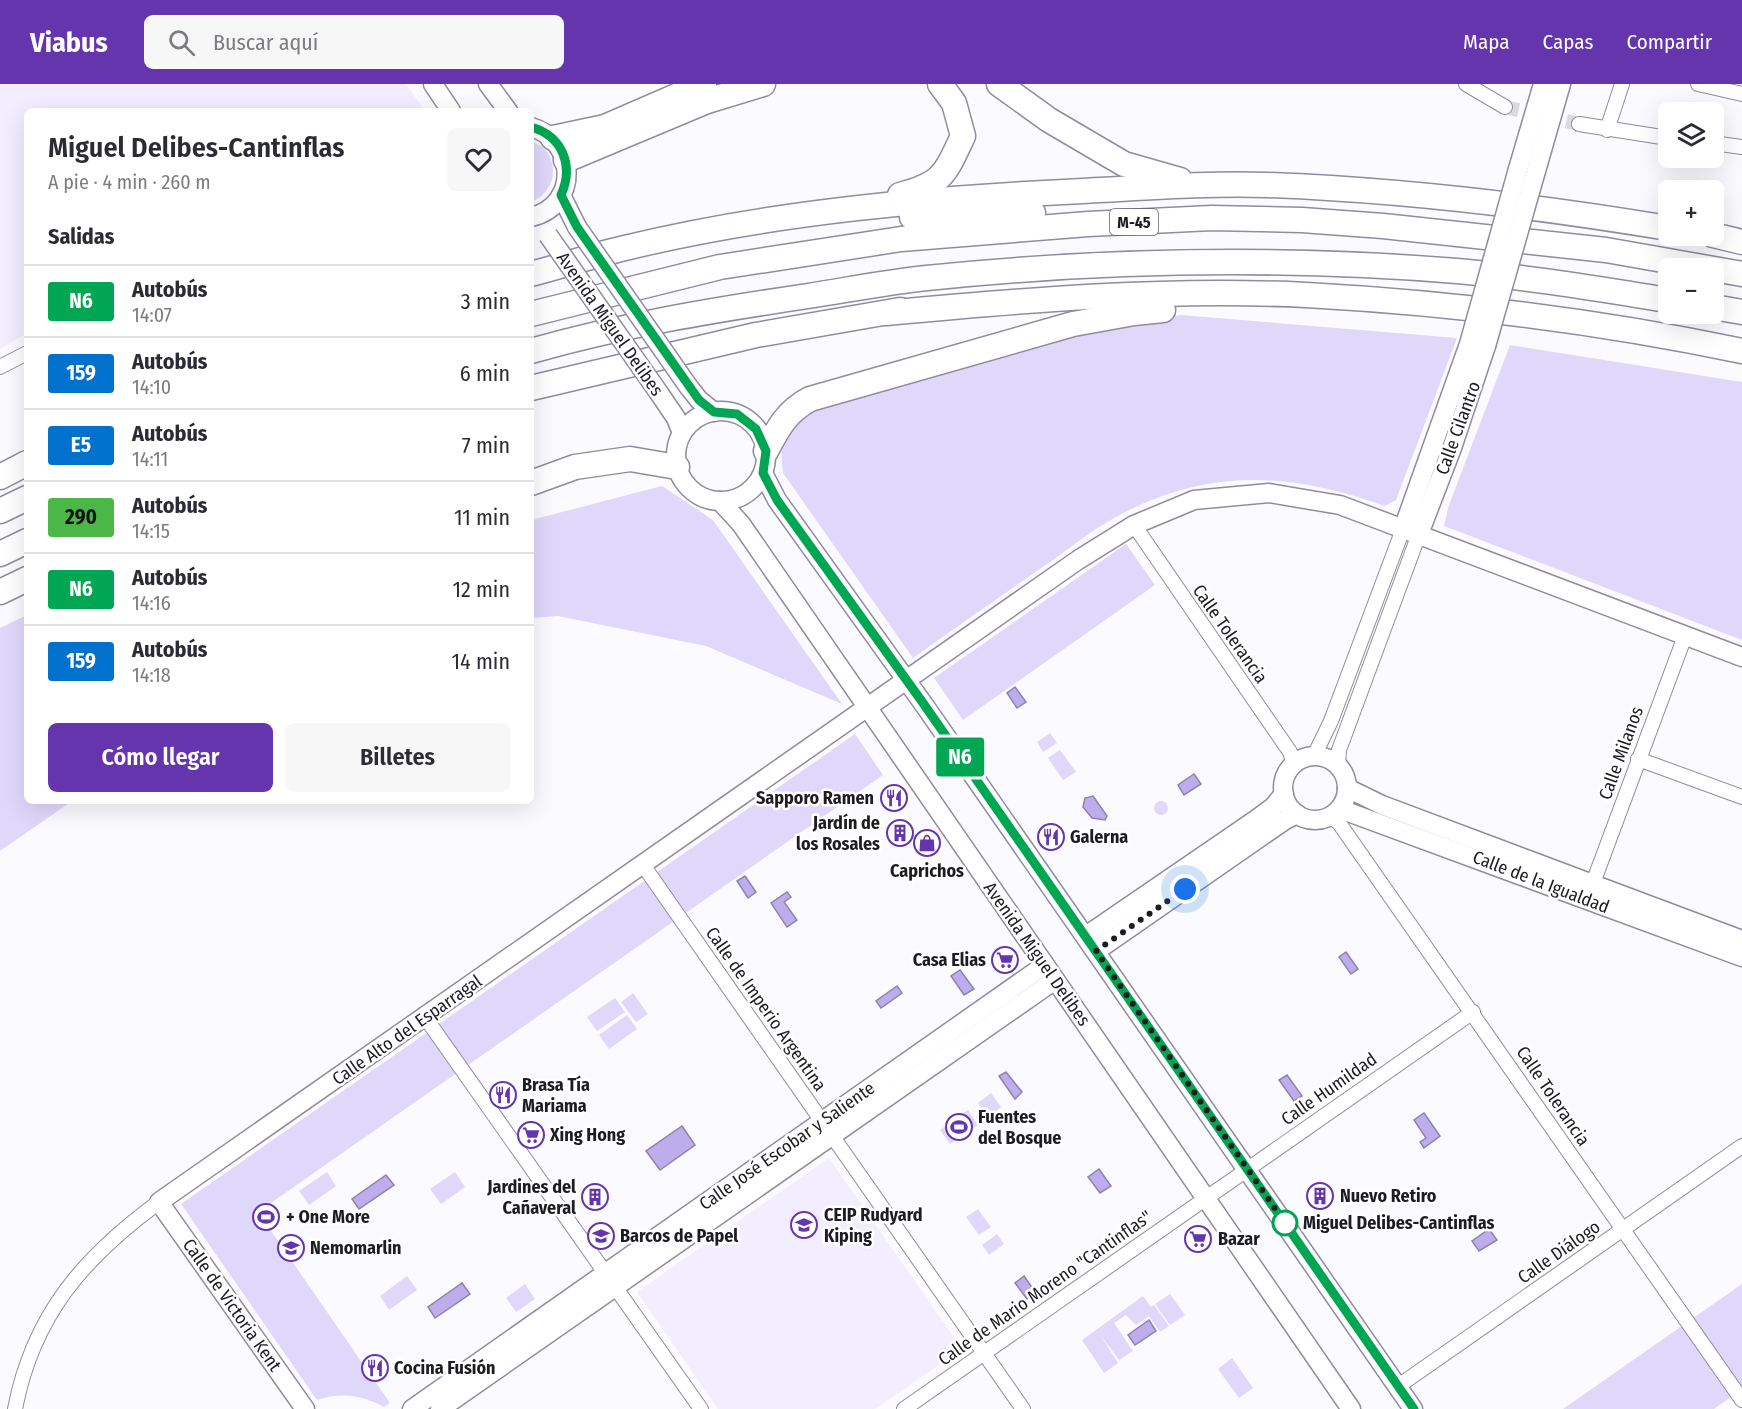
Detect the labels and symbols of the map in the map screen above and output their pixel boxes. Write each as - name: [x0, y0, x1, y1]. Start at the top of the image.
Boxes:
- road number: M-45: [1110, 209, 1158, 235]
- street label: Avenida Miguel Delibes: [552, 248, 668, 400]
- street label: Calle Cilantro: [1431, 378, 1485, 478]
- street label: Calle Tolerancia: [1188, 580, 1272, 688]
- street label: Calle Milanos: [1594, 703, 1648, 803]
- line badge: N6: [933, 738, 987, 776]
- restaurant icon: Sapporo Ramen: [879, 783, 909, 813]
- place label: Sapporo Ramen: [756, 787, 874, 809]
- place label: Jardín de los Rosales: [796, 812, 880, 855]
- building icon: Jardín de los Rosales: [885, 818, 915, 848]
- restaurant icon: Galerna: [1036, 822, 1066, 852]
- place label: Galerna: [1070, 826, 1128, 848]
- shop icon: Caprichos: [912, 828, 942, 858]
- street label: Calle de la Igualdad: [1470, 846, 1612, 918]
- place label: Caprichos: [890, 860, 964, 882]
- your location: [1170, 874, 1200, 904]
- street label: Avenida Miguel Delibes: [979, 878, 1095, 1030]
- street label: Calle de Imperio Argentina: [701, 923, 831, 1095]
- supermarket icon: Casa Elias: [990, 945, 1020, 975]
- place label: Casa Elias: [913, 949, 986, 971]
- street label: Calle Alto del Esparragal: [328, 970, 486, 1090]
- street label: Calle Tolerancia: [1512, 1042, 1595, 1150]
- street label: Calle Humildad: [1277, 1048, 1381, 1130]
- place label: Brasa Tía Mariama: [522, 1074, 590, 1117]
- street label: Calle José Escobar y Saliente: [695, 1077, 879, 1215]
- restaurant icon: Brasa Tía Mariama: [488, 1080, 518, 1110]
- place label: Fuentes del Bosque: [978, 1106, 1061, 1149]
- sports icon: Fuentes del Bosque: [944, 1112, 974, 1142]
- supermarket icon: Xing Hong: [516, 1120, 546, 1150]
- place label: Xing Hong: [549, 1124, 625, 1146]
- place label: Jardines del Cañaveral: [486, 1176, 576, 1219]
- building icon: Nuevo Retiro: [1305, 1181, 1335, 1211]
- building icon: Jardines del Cañaveral: [580, 1182, 610, 1212]
- place label: Nuevo Retiro: [1340, 1185, 1437, 1207]
- sports icon: + One More: [251, 1202, 281, 1232]
- place label: CEIP Rudyard Kiping: [824, 1204, 923, 1247]
- place label: + One More: [286, 1206, 370, 1228]
- street label: Calle de Mario Moreno "Cantinflas": [934, 1206, 1156, 1370]
- school or university icon: CEIP Rudyard Kiping: [789, 1210, 819, 1240]
- marker: Miguel Delibes-Cantinflas: [1272, 1210, 1298, 1236]
- place label: Miguel Delibes-Cantinflas: [1303, 1212, 1495, 1234]
- street label: Calle Diálogo: [1514, 1216, 1604, 1288]
- school or university icon: Barcos de Papel: [586, 1221, 616, 1251]
- supermarket icon: Bazar: [1183, 1224, 1213, 1254]
- place label: Barcos de Papel: [620, 1225, 738, 1247]
- place label: Bazar: [1218, 1228, 1260, 1250]
- school or university icon: Nemomarlin: [276, 1233, 306, 1263]
- street label: Calle de Victoria Kent: [178, 1234, 286, 1376]
- place label: Nemomarlin: [310, 1237, 402, 1259]
- restaurant icon: Cocina Fusión: [360, 1353, 390, 1383]
- place label: Cocina Fusión: [394, 1357, 496, 1379]

